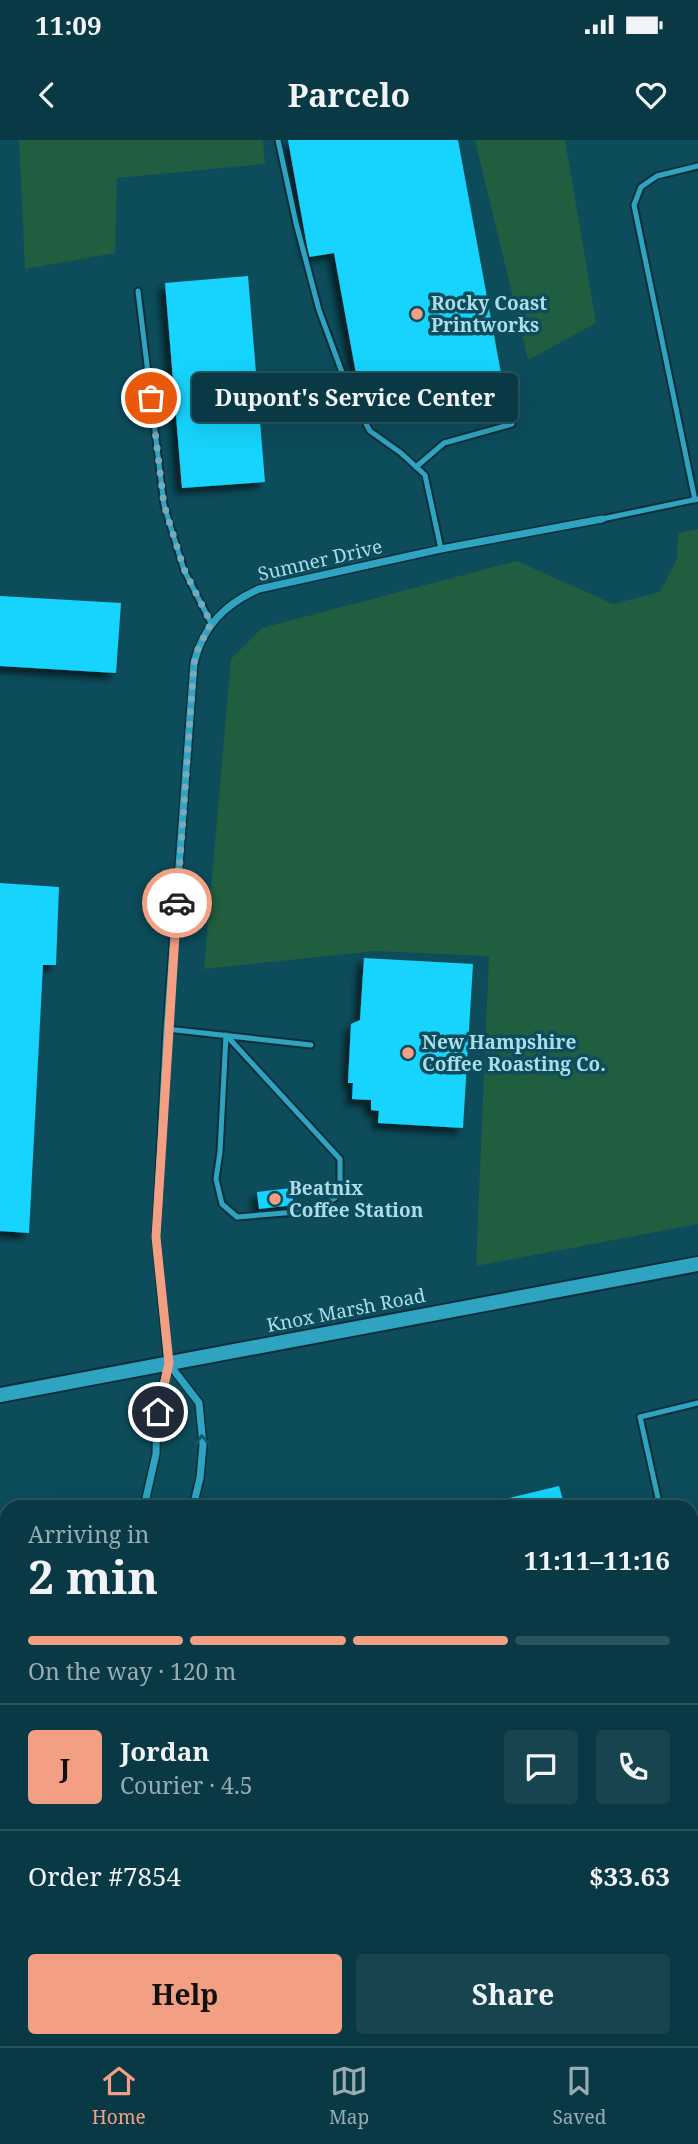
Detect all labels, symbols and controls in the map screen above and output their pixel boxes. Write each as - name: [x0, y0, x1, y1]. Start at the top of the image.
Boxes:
- text: 11:09: [35, 7, 102, 43]
- text: Parcelo: [288, 73, 410, 116]
- icon: back: [28, 76, 66, 114]
- icon: heart: [632, 76, 670, 114]
- place label: Rocky Coast Printworks: [431, 290, 547, 338]
- marker: Rocky Coast Printworks: [409, 306, 425, 322]
- pin: [121, 368, 181, 428]
- callout: Dupont's Service Center: [193, 373, 518, 422]
- icon: bag: [132, 379, 170, 417]
- text: Dupont's Service Center: [215, 381, 495, 413]
- street label: Sumner Drive: [255, 533, 385, 587]
- courier: [142, 868, 212, 938]
- icon: car: [158, 884, 196, 922]
- place label: New Hampshire Coffee Roasting Co.: [422, 1029, 606, 1077]
- marker: New Hampshire Coffee Roasting Co.: [400, 1045, 416, 1061]
- place label: Beatnix Coffee Station: [289, 1175, 424, 1223]
- marker: Beatnix Coffee Station: [267, 1191, 283, 1207]
- street label: Knox Marsh Road: [264, 1282, 428, 1338]
- pin: [128, 1382, 188, 1442]
- icon: home: [139, 1393, 177, 1431]
- one-way arrow: [195, 1434, 210, 1445]
- text: Arriving in: [28, 1518, 149, 1550]
- text: 11:11–11:16: [524, 1542, 670, 1578]
- text: 2 min: [28, 1545, 158, 1607]
- text: On the way · 120 m: [28, 1655, 236, 1687]
- button: chat: [504, 1730, 578, 1804]
- button: phone: [596, 1730, 670, 1804]
- text: Jordan: [120, 1733, 210, 1769]
- text: J: [60, 1749, 70, 1785]
- text: Courier · 4.5: [120, 1769, 253, 1801]
- text: Order #7854: [28, 1858, 181, 1894]
- text: $33.63: [589, 1858, 670, 1894]
- button: Help: [28, 1954, 342, 2034]
- button: Share: [356, 1954, 670, 2034]
- tab: Home: [92, 2062, 146, 2130]
- tab: Map: [329, 2062, 369, 2130]
- tab: Saved: [552, 2062, 606, 2130]

